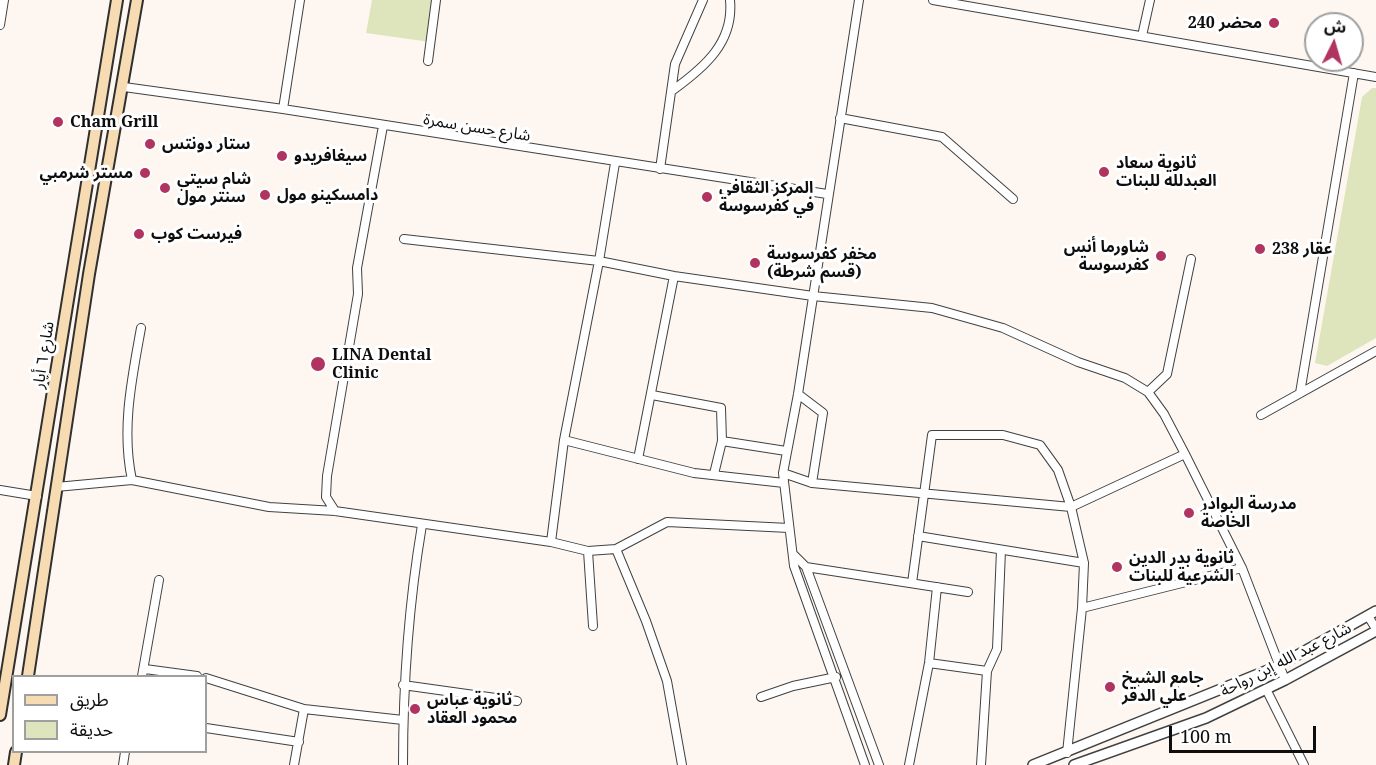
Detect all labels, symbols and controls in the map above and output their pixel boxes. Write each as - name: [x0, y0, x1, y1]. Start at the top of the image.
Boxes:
- north arrow: [1304, 12, 1364, 72]
- place label: محضر 240: [1188, 13, 1262, 33]
- text: ش: [1324, 14, 1347, 38]
- marker: محضر 240: [1267, 16, 1281, 30]
- street label: شارع حسن سمرة: [422, 110, 532, 146]
- place label: Cham Grill: [70, 112, 158, 132]
- marker: Cham Grill: [51, 115, 65, 129]
- place label: ستار دونتس: [162, 134, 250, 154]
- marker: ستار دونتس: [143, 137, 157, 151]
- place label: سيغافريدو: [294, 146, 367, 166]
- marker: سيغافريدو: [275, 149, 289, 163]
- place label: ثانوية سعاد العبدلله للبنات: [1116, 153, 1217, 191]
- place label: مستر شرمبي: [39, 163, 133, 183]
- marker: ثانوية سعاد العبدلله للبنات: [1097, 165, 1111, 179]
- marker: مستر شرمبي: [138, 166, 152, 180]
- place label: شام سيتي سنتر مول: [177, 169, 251, 207]
- place label: المركز الثقافي في كفرسوسة: [719, 178, 814, 216]
- marker: شام سيتي سنتر مول: [158, 181, 172, 195]
- place label: دامسكينو مول: [277, 185, 378, 205]
- marker: دامسكينو مول: [258, 188, 272, 202]
- marker: المركز الثقافي في كفرسوسة: [700, 190, 714, 204]
- place label: فيرست كوب: [151, 224, 242, 244]
- marker: فيرست كوب: [132, 227, 146, 241]
- place label: شاورما أنس كفرسوسة: [1064, 237, 1149, 275]
- place label: عقار 238: [1272, 239, 1332, 259]
- marker: عقار 238: [1253, 242, 1267, 256]
- place label: مخفر كفرسوسة (قسم شرطة): [767, 244, 877, 282]
- marker: شاورما أنس كفرسوسة: [1154, 249, 1168, 263]
- marker: مخفر كفرسوسة (قسم شرطة): [748, 256, 762, 270]
- street label: شارع ٦ أيار: [29, 320, 59, 390]
- place label: LINA Dental Clinic: [332, 345, 432, 383]
- marker: LINA Dental Clinic: [309, 355, 327, 373]
- place label: مدرسة البوادر الخاصة: [1201, 494, 1297, 532]
- marker: مدرسة البوادر الخاصة: [1182, 506, 1196, 520]
- place label: ثانوية بدر الدين الشرعية للبنات: [1129, 548, 1234, 586]
- marker: ثانوية بدر الدين الشرعية للبنات: [1110, 560, 1124, 574]
- street label: شارع عبد الله إبن رواحة: [1217, 619, 1355, 701]
- place label: جامع الشيخ علي الدقر: [1122, 668, 1204, 706]
- legend: [12, 675, 207, 753]
- marker: جامع الشيخ علي الدقر: [1103, 680, 1117, 694]
- text: طريق: [70, 687, 109, 711]
- place label: ثانوية عباس محمود العقاد: [427, 690, 517, 728]
- marker: ثانوية عباس محمود العقاد: [408, 702, 422, 716]
- scale bar: [1172, 714, 1319, 752]
- text: حديقة: [70, 717, 113, 741]
- text: 100 m: [1180, 724, 1232, 748]

